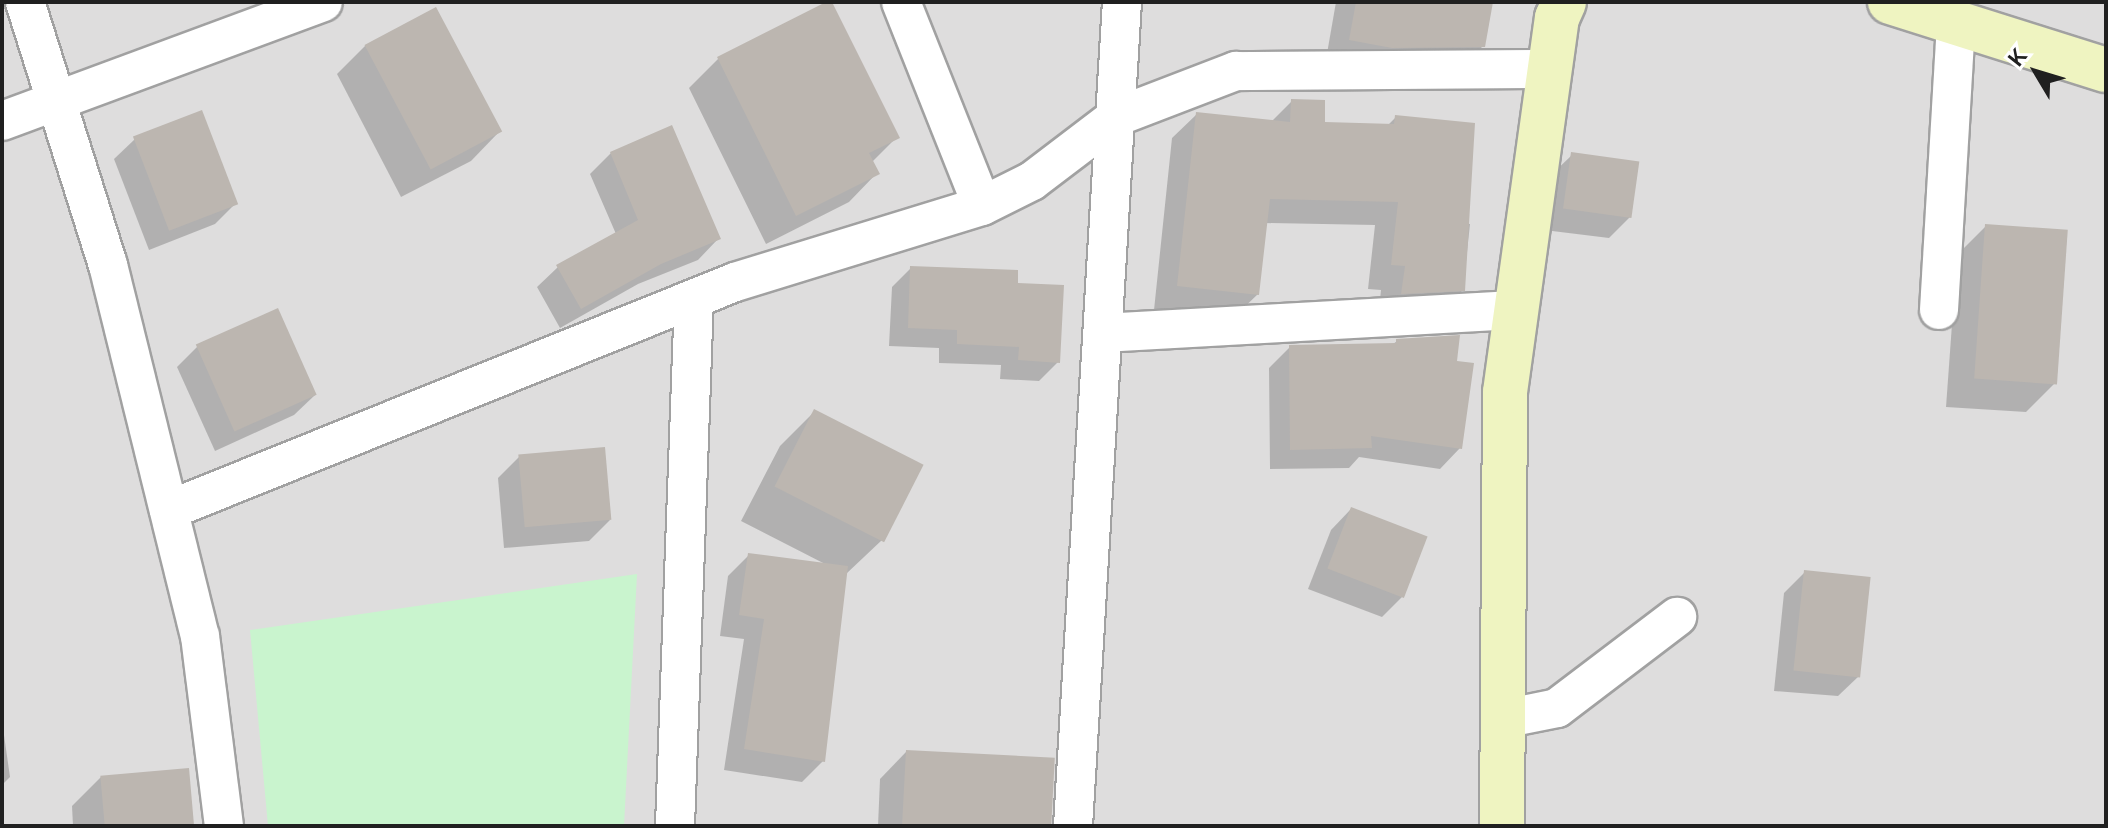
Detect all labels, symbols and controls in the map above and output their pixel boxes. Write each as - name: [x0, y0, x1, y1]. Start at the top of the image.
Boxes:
- north arrow: [1996, 32, 2076, 112]
- text: K: [2002, 43, 2032, 71]

